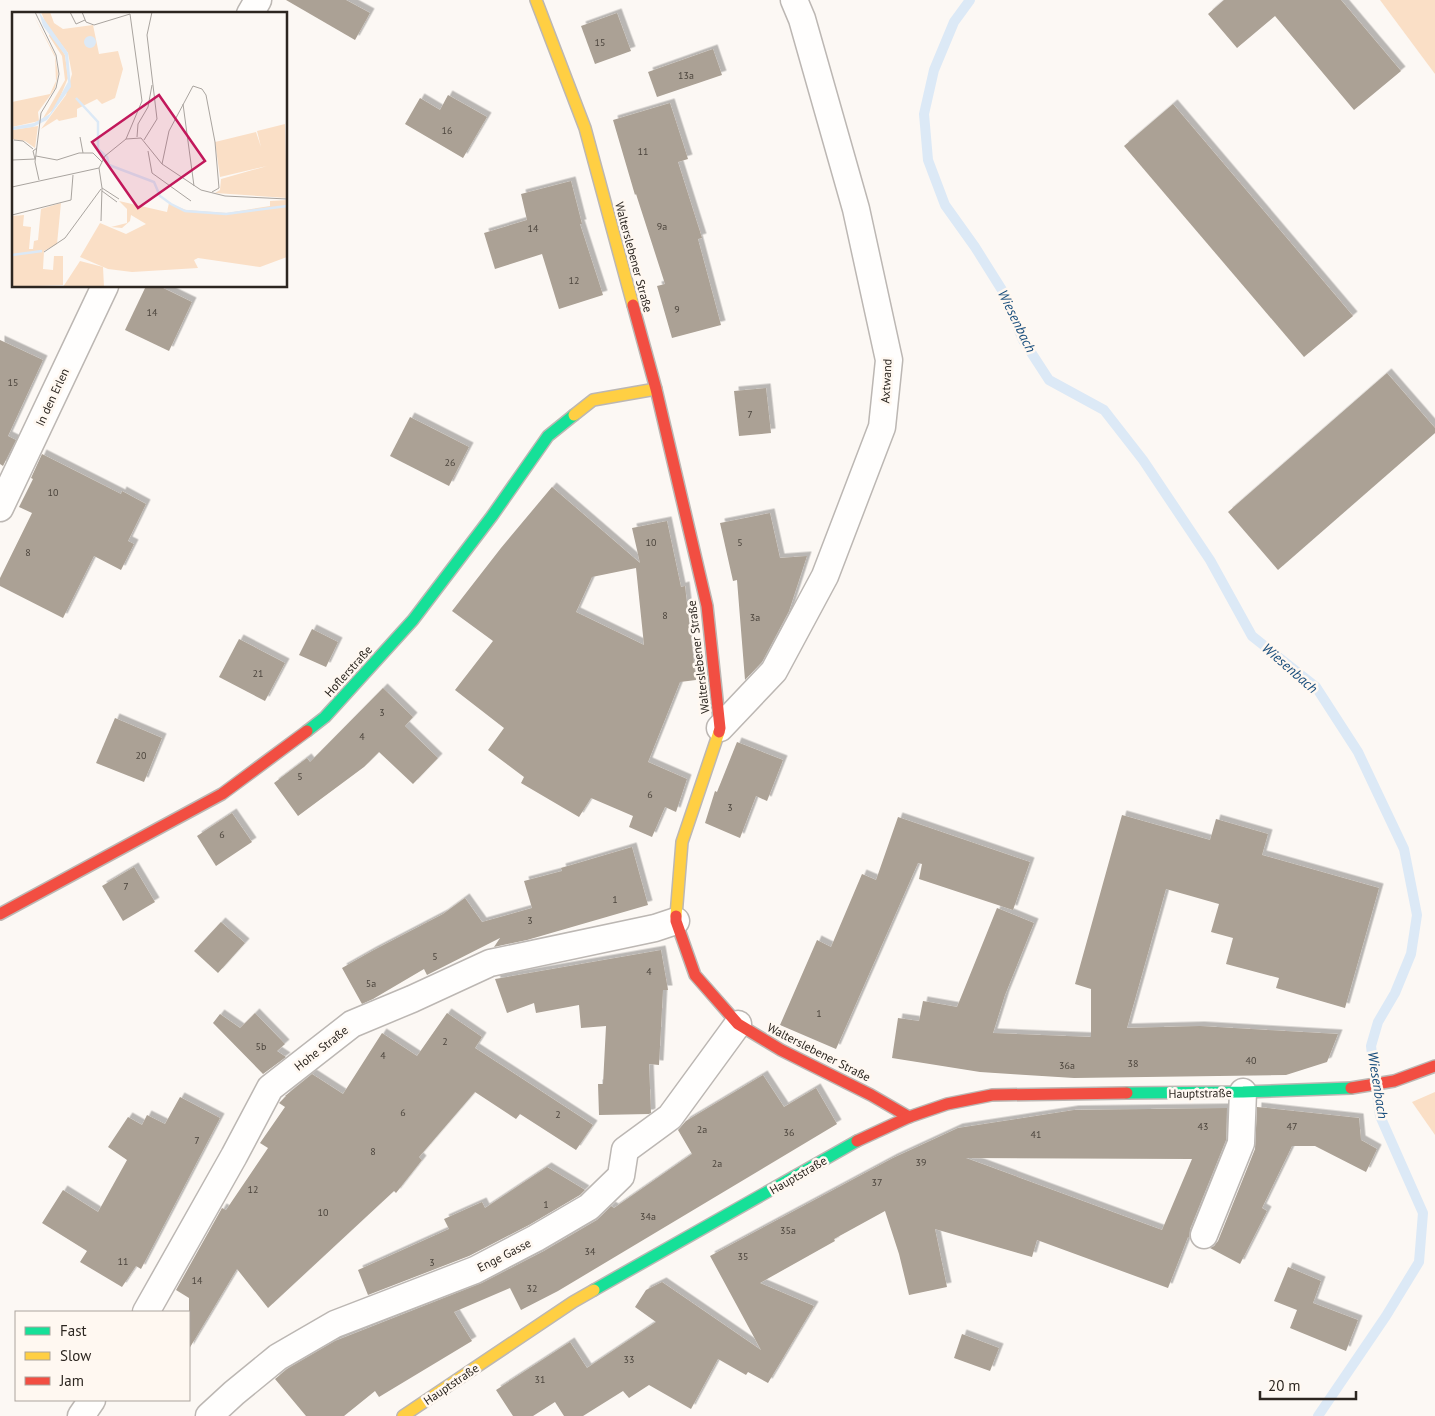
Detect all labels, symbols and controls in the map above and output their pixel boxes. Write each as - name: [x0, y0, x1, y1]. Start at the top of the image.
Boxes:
- inset map: [12, 12, 288, 288]
- house number: 15: [595, 36, 605, 49]
- house number: 13a: [678, 69, 694, 82]
- house number: 16: [442, 124, 452, 137]
- house number: 11: [638, 145, 648, 158]
- street label: Walterslebener Straße: [612, 200, 656, 314]
- house number: 9a: [657, 220, 667, 233]
- house number: 14: [528, 222, 539, 235]
- house number: 12: [569, 274, 579, 287]
- water label: Wiesenbach: [994, 287, 1040, 355]
- house number: 9: [674, 303, 680, 316]
- house number: 14: [147, 306, 158, 319]
- street label: Axtwand: [877, 358, 895, 404]
- street label: In den Erlen: [32, 366, 72, 428]
- house number: 15: [8, 376, 18, 389]
- house number: 7: [747, 408, 753, 421]
- house number: 26: [445, 456, 455, 469]
- house number: 10: [48, 486, 59, 499]
- house number: 10: [646, 536, 657, 549]
- house number: 5: [737, 536, 743, 549]
- house number: 8: [25, 546, 31, 559]
- street label: Walterslebener Straße: [684, 600, 712, 714]
- house number: 8: [662, 609, 668, 622]
- house number: 3a: [750, 611, 760, 624]
- water label: Wiesenbach: [1258, 639, 1322, 697]
- street label: Hoflerstraße: [321, 642, 375, 700]
- house number: 21: [253, 667, 263, 680]
- house number: 3: [379, 706, 385, 719]
- house number: 4: [359, 730, 365, 743]
- house number: 20: [136, 749, 147, 762]
- house number: 5: [297, 770, 303, 783]
- house number: 6: [647, 788, 653, 801]
- house number: 3: [727, 801, 733, 814]
- house number: 6: [219, 828, 225, 841]
- house number: 7: [123, 880, 129, 893]
- house number: 1: [612, 893, 618, 906]
- house number: 3: [527, 914, 533, 927]
- house number: 5: [432, 950, 438, 963]
- house number: 4: [646, 965, 652, 978]
- house number: 5a: [366, 977, 376, 990]
- house number: 1: [816, 1007, 822, 1020]
- street label: Walterslebener Straße: [765, 1019, 873, 1085]
- street label: Hohe Straße: [291, 1022, 351, 1074]
- house number: 2: [442, 1035, 448, 1048]
- house number: 5b: [256, 1040, 266, 1053]
- house number: 4: [380, 1049, 386, 1062]
- water label: Wiesenbach: [1364, 1050, 1392, 1120]
- house number: 40: [1246, 1054, 1257, 1067]
- house number: 38: [1128, 1057, 1138, 1070]
- house number: 36a: [1059, 1059, 1075, 1072]
- street label: Hauptstraße: [1168, 1085, 1232, 1101]
- house number: 6: [400, 1106, 406, 1119]
- house number: 2: [555, 1108, 561, 1121]
- house number: 43: [1198, 1120, 1208, 1133]
- house number: 47: [1287, 1120, 1297, 1133]
- house number: 2a: [697, 1123, 707, 1136]
- house number: 36: [784, 1126, 794, 1139]
- house number: 41: [1031, 1128, 1041, 1141]
- house number: 7: [194, 1134, 200, 1147]
- house number: 8: [370, 1145, 376, 1158]
- street label: Hauptstraße: [767, 1153, 829, 1197]
- house number: 39: [916, 1156, 926, 1169]
- house number: 2a: [712, 1157, 722, 1170]
- house number: 37: [872, 1176, 882, 1189]
- house number: 12: [248, 1183, 258, 1196]
- house number: 1: [543, 1198, 549, 1211]
- house number: 10: [318, 1206, 329, 1219]
- house number: 34a: [640, 1210, 656, 1223]
- house number: 35a: [780, 1224, 796, 1237]
- street label: Enge Gasse: [475, 1235, 533, 1275]
- house number: 34: [585, 1245, 596, 1258]
- house number: 35: [738, 1250, 748, 1263]
- house number: 11: [118, 1255, 128, 1268]
- house number: 3: [429, 1256, 435, 1269]
- house number: 14: [192, 1274, 203, 1287]
- house number: 32: [527, 1282, 537, 1295]
- legend: [15, 1311, 190, 1401]
- text: Fast: [60, 1321, 87, 1340]
- text: Slow: [60, 1346, 91, 1365]
- house number: 33: [624, 1353, 634, 1366]
- street label: Hauptstraße: [421, 1360, 481, 1408]
- scale bar: [1260, 1368, 1356, 1400]
- text: Jam: [59, 1371, 84, 1390]
- house number: 31: [535, 1373, 545, 1386]
- text: 20 m: [1268, 1376, 1301, 1395]

